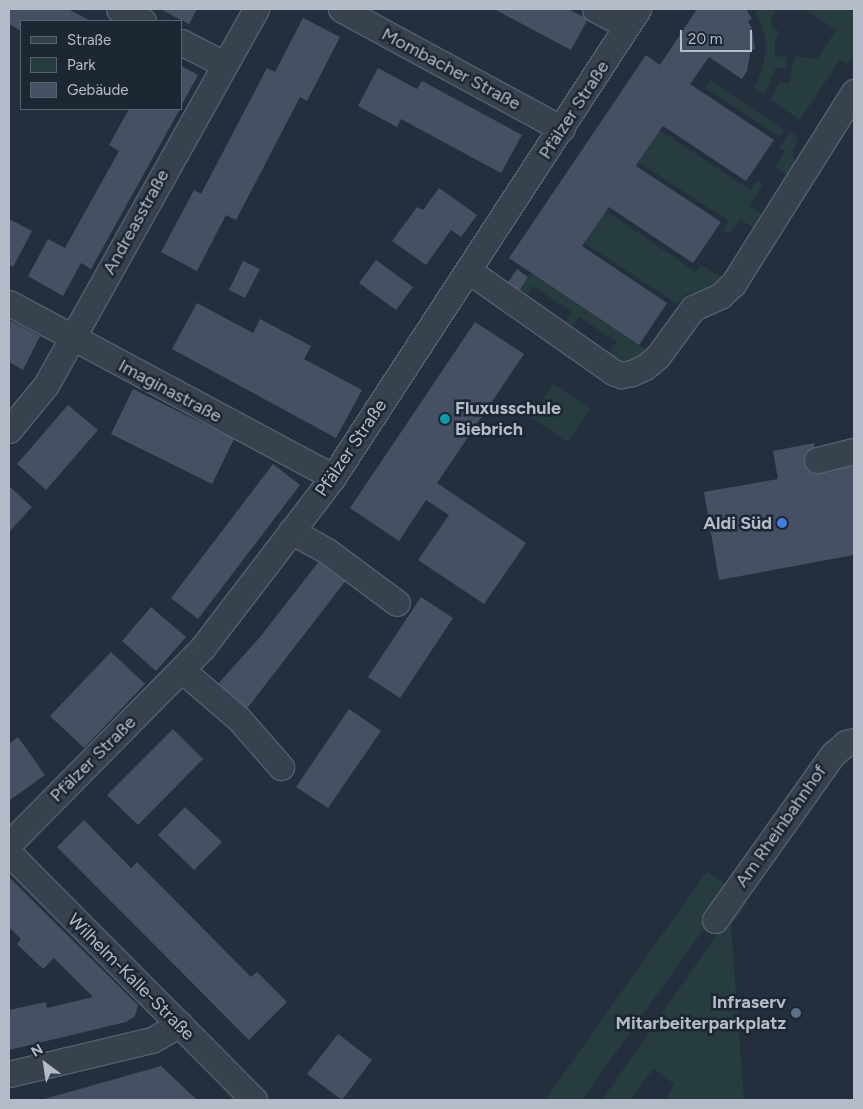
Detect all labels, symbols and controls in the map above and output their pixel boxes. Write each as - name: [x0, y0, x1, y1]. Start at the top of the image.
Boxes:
- legend: [20, 20, 182, 110]
- scale bar: [683, 20, 756, 52]
- street label: Mombacher Straße: [378, 23, 524, 115]
- text: 20 m: [688, 30, 722, 48]
- text: Straße: [67, 31, 111, 49]
- text: Park: [67, 56, 96, 74]
- street label: Pfälzer Straße: [534, 57, 614, 163]
- text: Gebäude: [67, 81, 128, 99]
- street label: Andreasstraße: [98, 166, 174, 278]
- street label: Imaginastraße: [115, 355, 225, 427]
- street label: Pfälzer Straße: [311, 395, 391, 501]
- place label: Fluxusschule Biebrich: [455, 398, 561, 440]
- marker: Fluxusschule Biebrich: [439, 413, 451, 425]
- place label: Aldi Süd: [703, 512, 772, 534]
- marker: Aldi Süd: [776, 517, 788, 529]
- street label: Pfälzer Straße: [46, 712, 140, 806]
- street label: Am Rheinbahnhof: [731, 761, 831, 891]
- street label: Wilhelm-Kalle-Straße: [63, 909, 199, 1045]
- place label: Infraserv Mitarbeiterparkplatz: [616, 992, 786, 1034]
- marker: Infraserv Mitarbeiterparkplatz: [790, 1007, 802, 1019]
- north arrow: [20, 1039, 70, 1089]
- text: N: [28, 1041, 46, 1061]

